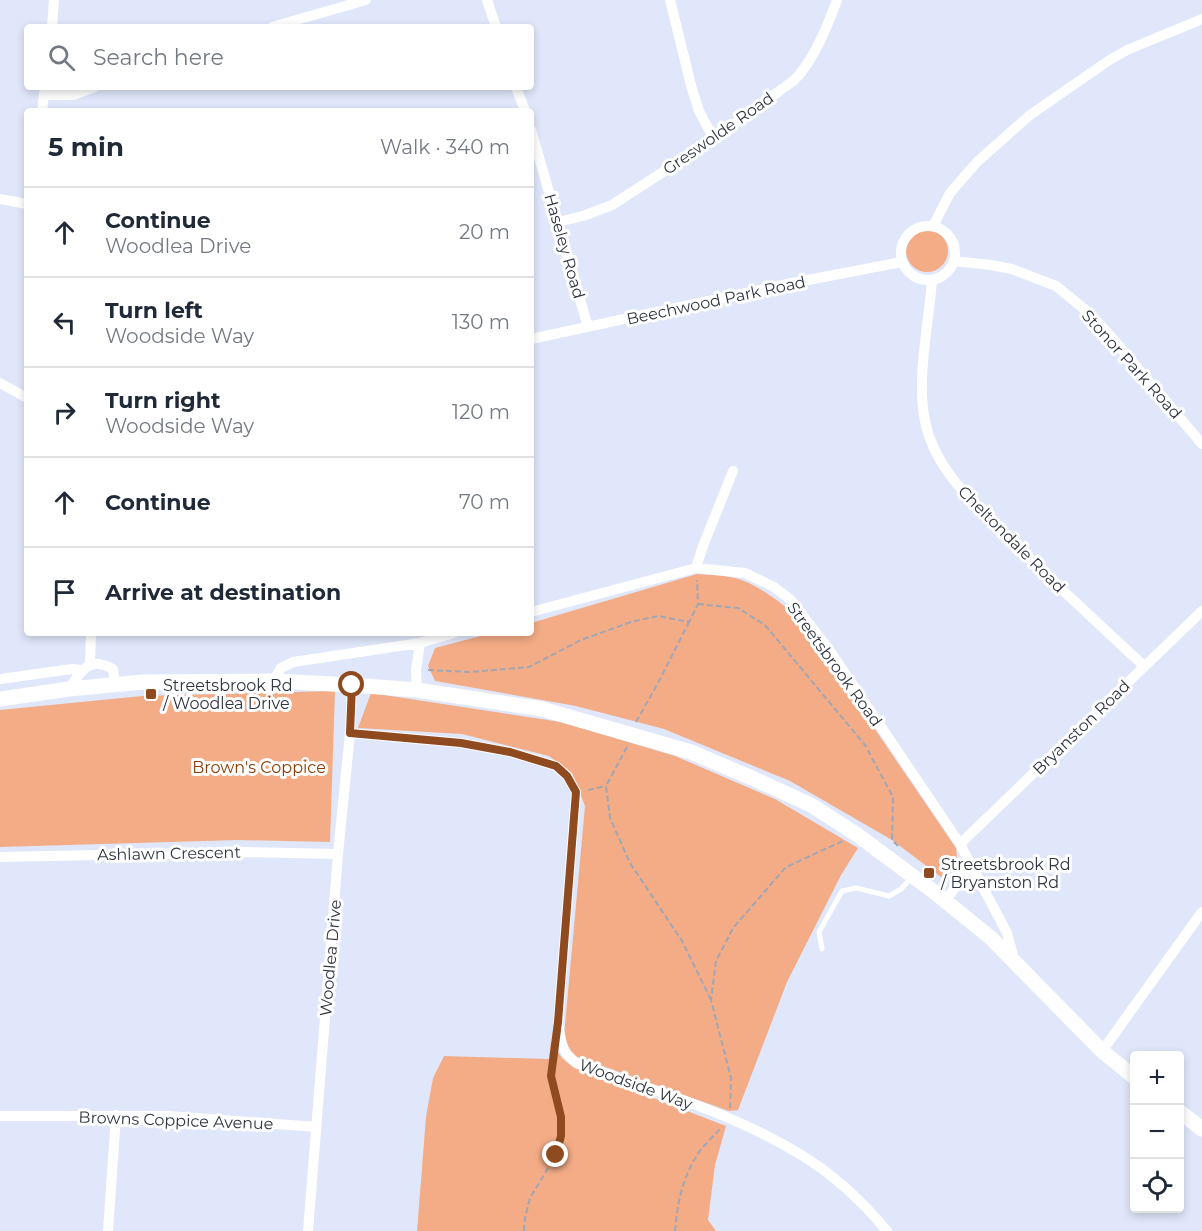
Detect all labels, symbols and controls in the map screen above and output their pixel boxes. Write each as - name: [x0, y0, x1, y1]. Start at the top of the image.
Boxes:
- search box: [24, 24, 534, 90]
- icon: search: [45, 41, 78, 74]
- text: Search here: [93, 44, 224, 71]
- street label: Greswolde Road: [659, 88, 777, 179]
- text: 5 min: [48, 131, 124, 163]
- text: Walk · 340 m: [380, 135, 510, 159]
- street label: Haseley Road: [540, 191, 589, 301]
- text: Continue: [105, 207, 211, 234]
- icon: ahead: [48, 216, 81, 249]
- text: 20 m: [459, 220, 510, 244]
- text: Woodlea Drive: [105, 234, 251, 258]
- street label: Beechwood Park Road: [625, 272, 807, 329]
- text: Turn left: [105, 297, 203, 324]
- icon: left: [48, 306, 81, 339]
- street label: Stonor Park Road: [1078, 306, 1186, 423]
- text: 130 m: [452, 310, 510, 334]
- text: Woodside Way: [105, 324, 254, 348]
- text: Turn right: [105, 387, 220, 414]
- icon: right: [48, 396, 81, 429]
- text: 120 m: [452, 400, 510, 424]
- text: Woodside Way: [105, 414, 254, 438]
- street label: Cheltondale Road: [954, 482, 1069, 597]
- icon: ahead: [48, 486, 81, 519]
- text: Continue: [105, 489, 211, 516]
- text: 70 m: [459, 490, 510, 514]
- icon: arrive: [48, 576, 81, 609]
- text: Arrive at destination: [105, 579, 341, 606]
- street label: Streetsbrook Road: [783, 598, 886, 730]
- route start: [338, 671, 364, 697]
- place label: Streetsbrook Rd / Woodlea Drive: [162, 676, 292, 713]
- street label: Bryanston Road: [1029, 676, 1134, 779]
- marker: Streetsbrook Rd / Woodlea Drive: [144, 687, 158, 701]
- park label: Brown's Coppice: [192, 758, 326, 777]
- street label: Ashlawn Crescent: [97, 843, 241, 864]
- place label: Streetsbrook Rd / Bryanston Rd: [940, 855, 1070, 892]
- marker: Streetsbrook Rd / Bryanston Rd: [922, 866, 936, 880]
- street label: Woodlea Drive: [316, 899, 345, 1017]
- map controls: [1130, 1051, 1184, 1213]
- button: +: [1130, 1051, 1184, 1105]
- street label: Woodside Way: [577, 1055, 695, 1114]
- button: −: [1130, 1105, 1184, 1159]
- street label: Browns Coppice Avenue: [78, 1108, 274, 1133]
- route end: [542, 1141, 568, 1167]
- button: locate: [1130, 1159, 1184, 1213]

